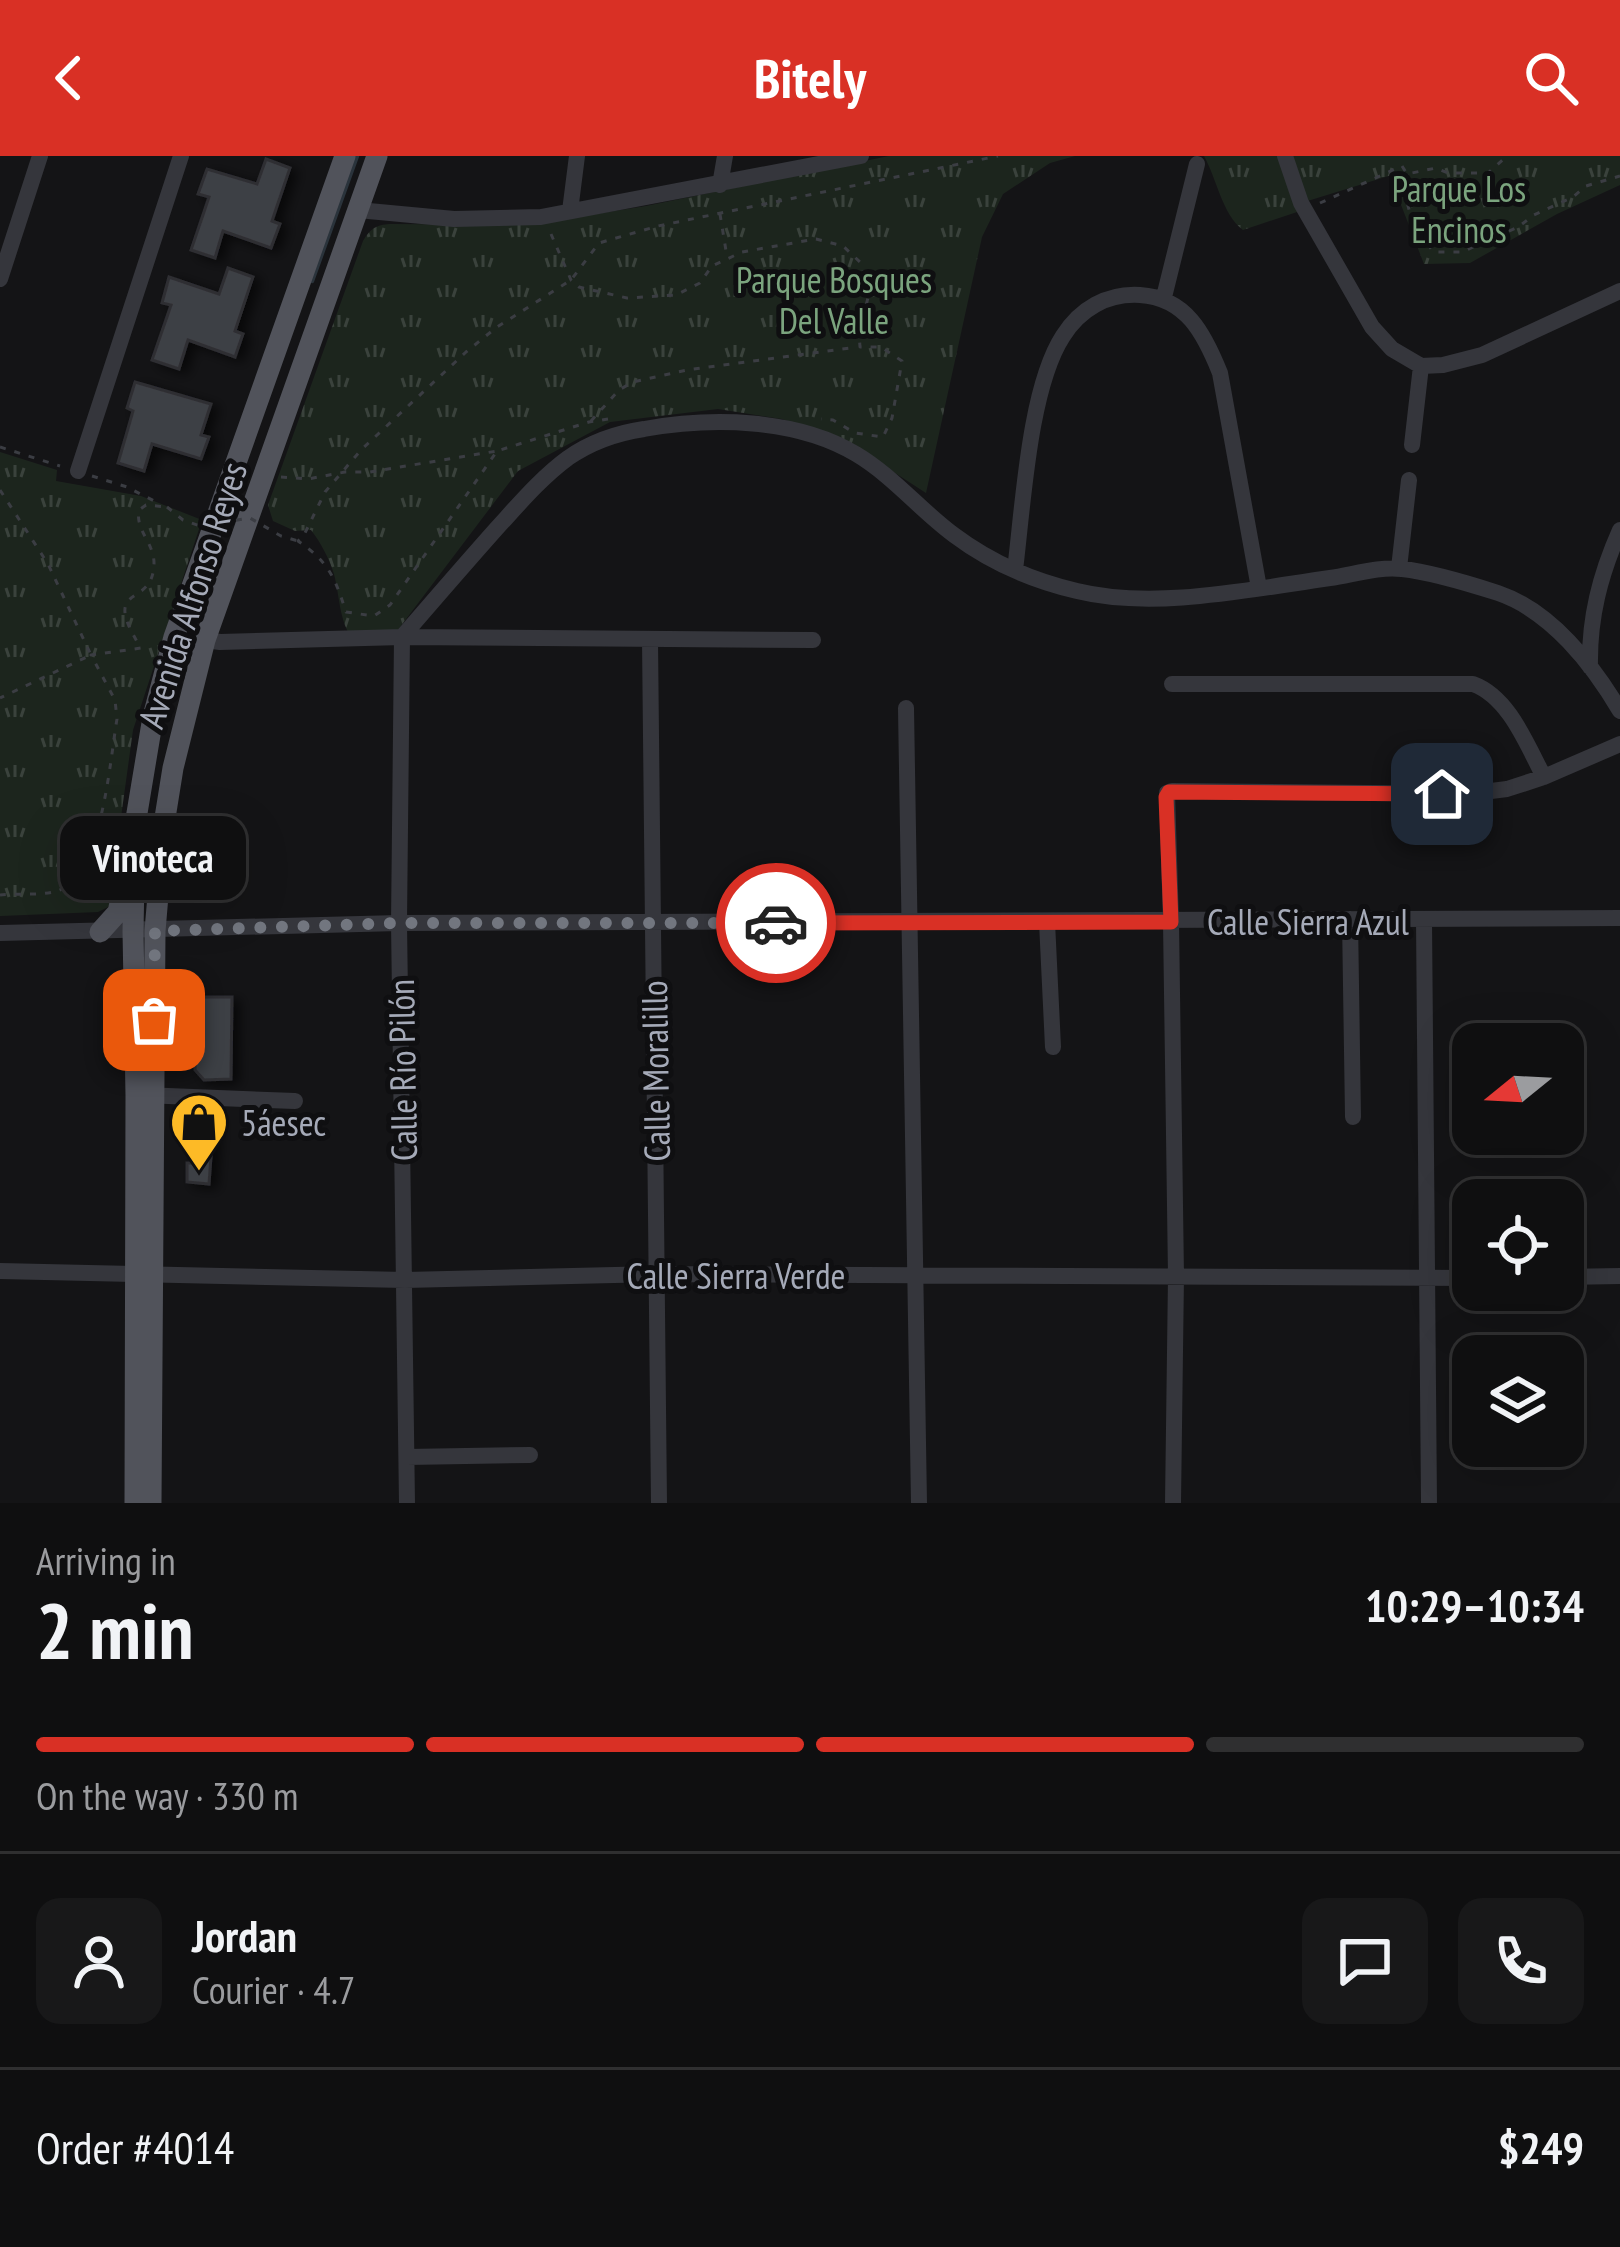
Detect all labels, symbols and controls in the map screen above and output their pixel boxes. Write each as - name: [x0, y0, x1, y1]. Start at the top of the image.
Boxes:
- text: Bitely: [754, 43, 866, 113]
- icon: back: [36, 45, 102, 111]
- icon: search: [1518, 45, 1584, 111]
- park label: Parque Los Encinos: [1392, 165, 1526, 253]
- park label: Parque Bosques Del Valle: [736, 256, 932, 344]
- street label: Avenida Alfonso Reyes: [127, 456, 257, 734]
- pin: [1391, 743, 1493, 845]
- icon: home: [1409, 761, 1475, 827]
- callout: Vinoteca: [61, 816, 247, 900]
- text: Vinoteca: [92, 832, 214, 883]
- courier: [716, 863, 836, 983]
- icon: car: [743, 890, 809, 956]
- street label: Calle Sierra Azul: [1207, 898, 1410, 945]
- pin: [103, 969, 205, 1071]
- street label: Calle Río Pilón: [377, 979, 427, 1161]
- street label: Calle Moralillo: [630, 980, 680, 1162]
- icon: bag: [121, 987, 187, 1053]
- north arrow: [1452, 1023, 1584, 1155]
- map controls: [1452, 1023, 1584, 1467]
- shop icon: 5áesec: [168, 1091, 230, 1173]
- place label: 5áesec: [241, 1099, 326, 1146]
- button: locate: [1452, 1179, 1584, 1311]
- street label: Calle Sierra Verde: [627, 1252, 845, 1299]
- button: layers: [1452, 1335, 1584, 1467]
- text: Arriving in: [36, 1535, 176, 1586]
- text: 10:29–10:34: [1365, 1576, 1584, 1634]
- text: 2 min: [36, 1580, 194, 1681]
- text: On the way · 330 m: [36, 1770, 298, 1821]
- button: person: [36, 1898, 162, 2024]
- button: chat: [1302, 1898, 1428, 2024]
- button: phone: [1458, 1898, 1584, 2024]
- text: Jordan: [192, 1906, 297, 1964]
- text: Courier · 4.7: [192, 1964, 355, 2015]
- text: Order #4014: [36, 2118, 234, 2176]
- text: $249: [1498, 2118, 1584, 2176]

